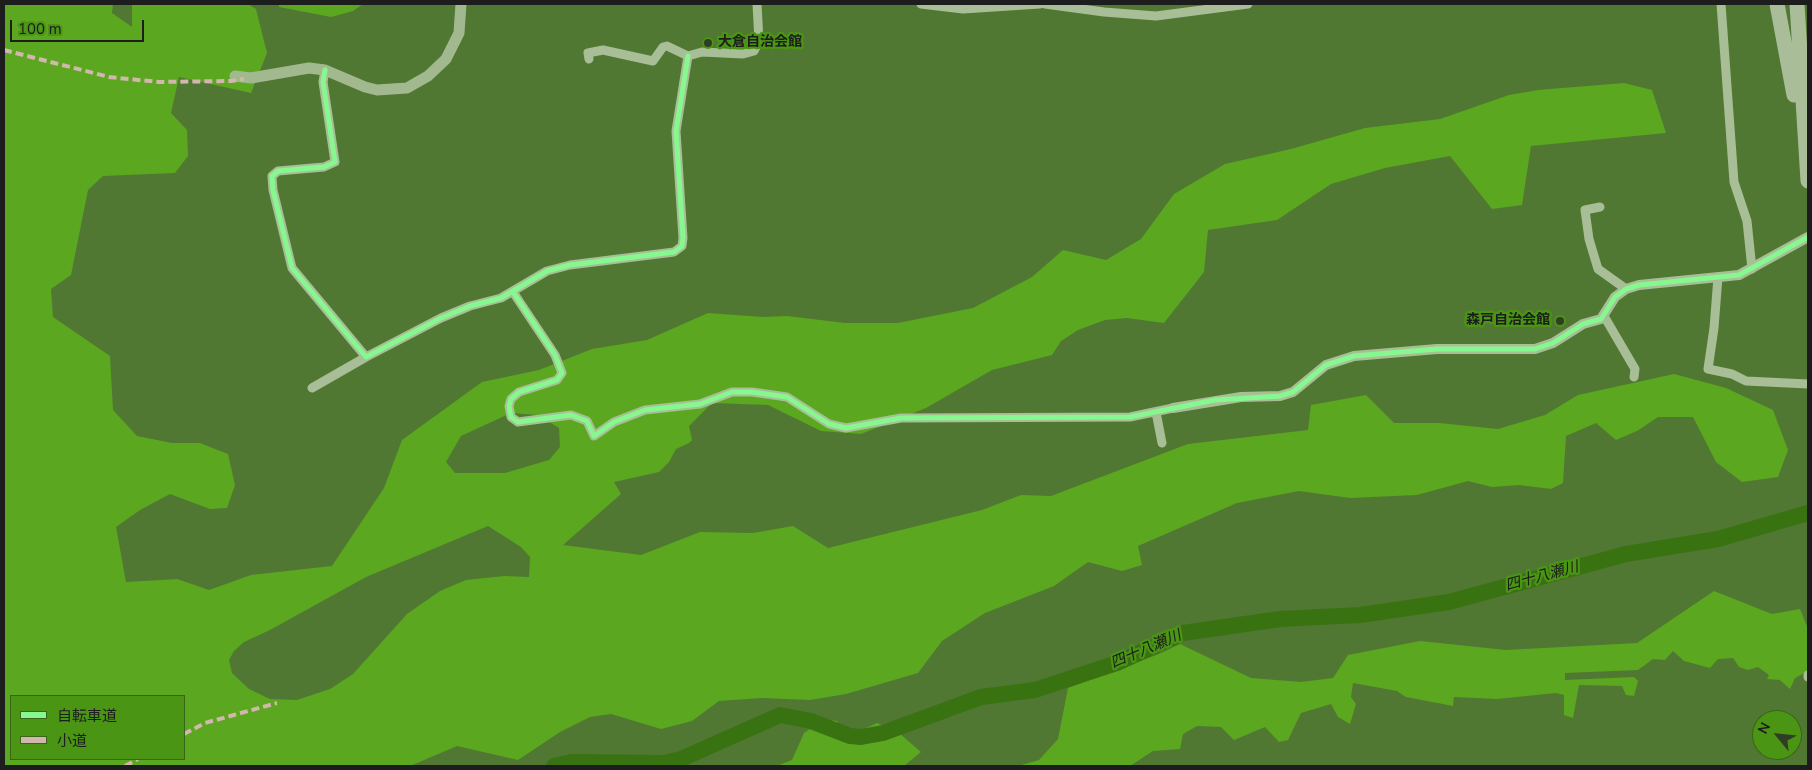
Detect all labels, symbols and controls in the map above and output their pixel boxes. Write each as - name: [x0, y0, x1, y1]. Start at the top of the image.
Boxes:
- scale bar: [12, 10, 146, 42]
- text: 100 m: [18, 19, 62, 39]
- place label: 大倉自治会館: [718, 35, 802, 51]
- marker: 大倉自治会館: [702, 37, 714, 49]
- place label: 森戸自治会館: [1466, 313, 1550, 329]
- marker: 森戸自治会館: [1554, 315, 1566, 327]
- water label: 四十八瀬川: [1503, 559, 1581, 595]
- water label: 四十八瀬川: [1108, 627, 1184, 673]
- legend: [10, 695, 185, 760]
- text: 自転車道: [57, 706, 117, 726]
- north arrow: [1752, 710, 1802, 760]
- text: N: [1753, 719, 1775, 737]
- text: 小道: [57, 731, 87, 751]

